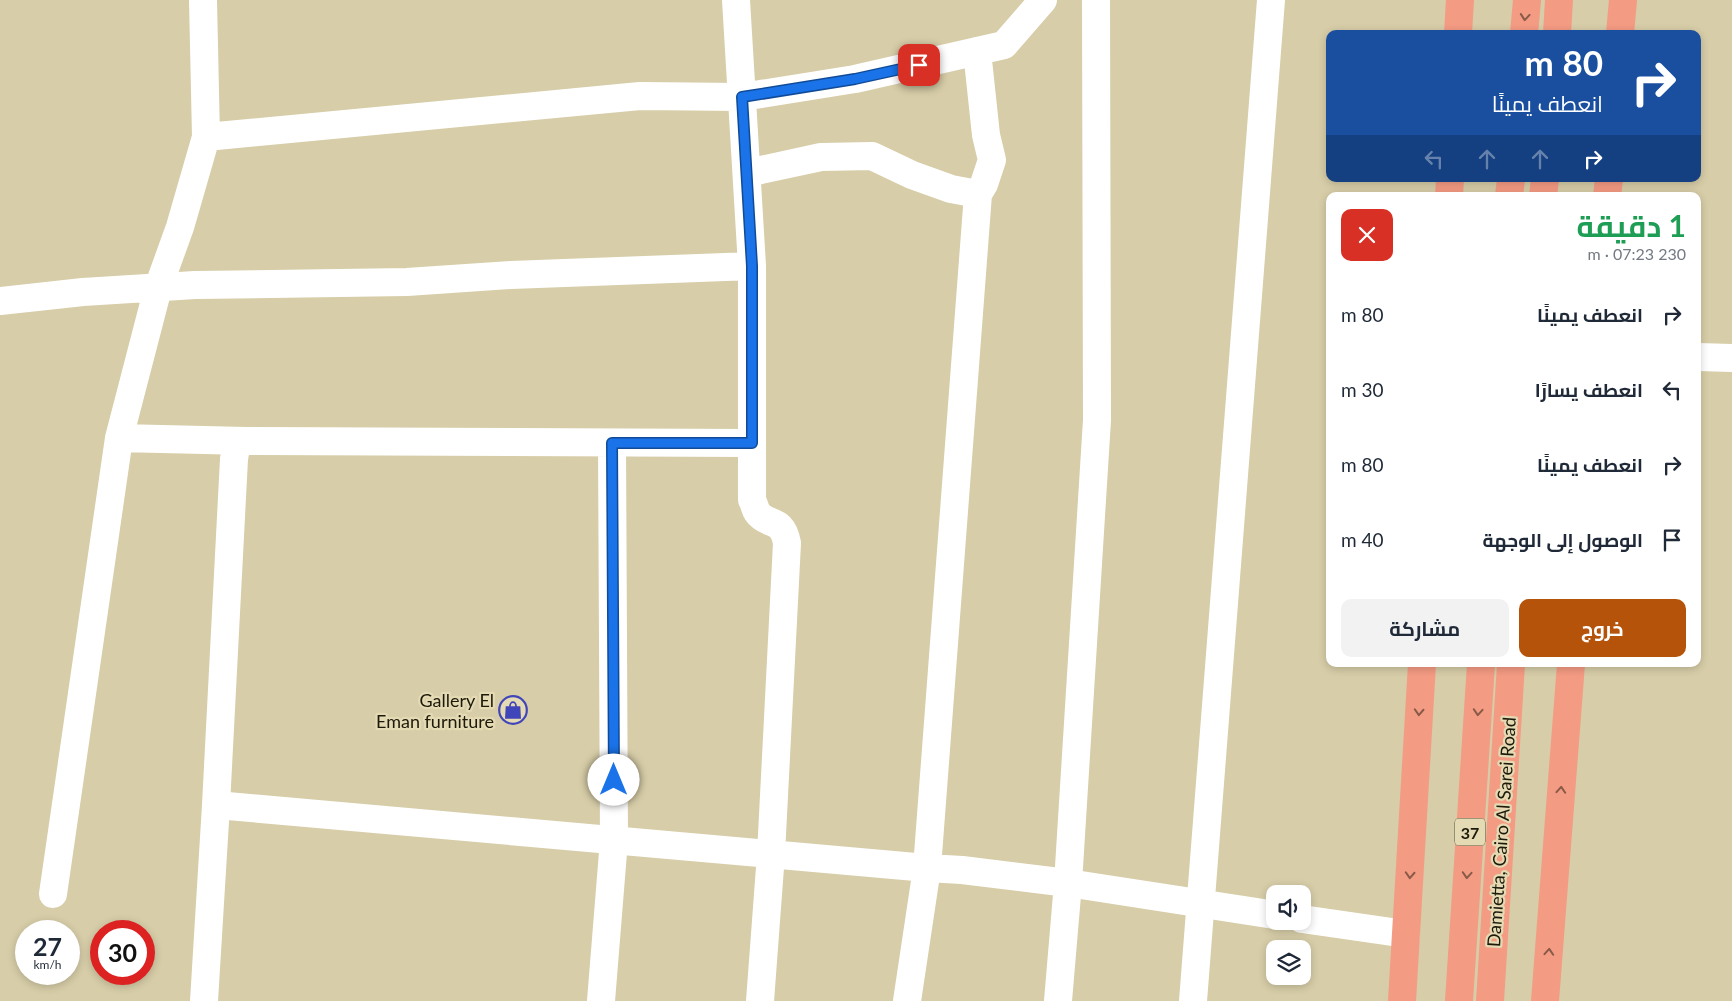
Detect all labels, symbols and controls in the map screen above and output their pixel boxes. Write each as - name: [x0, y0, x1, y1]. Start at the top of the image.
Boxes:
- one-way arrow: [1520, 13, 1531, 21]
- text: 80 m: [1525, 41, 1603, 83]
- pin: [898, 44, 940, 86]
- icon: right: [1621, 50, 1686, 115]
- icon: arrive: [905, 51, 933, 79]
- text: انعطف يمينًا: [1492, 90, 1603, 117]
- icon: left: [1420, 145, 1448, 173]
- icon: ahead: [1473, 145, 1501, 173]
- icon: ahead: [1526, 145, 1554, 173]
- icon: right: [1579, 145, 1607, 173]
- text: 1 دقيقة: [1576, 207, 1686, 243]
- button: close: [1341, 209, 1393, 261]
- text: 230 m · 07:23: [1587, 244, 1686, 263]
- icon: right: [1658, 301, 1686, 329]
- text: 80 m: [1341, 303, 1384, 326]
- text: انعطف يمينًا: [1537, 303, 1643, 326]
- icon: left: [1658, 376, 1686, 404]
- text: 30 m: [1341, 378, 1384, 401]
- text: انعطف يسارًا: [1535, 378, 1643, 401]
- icon: right: [1658, 451, 1686, 479]
- text: 80 m: [1341, 453, 1384, 476]
- text: انعطف يمينًا: [1537, 453, 1643, 476]
- icon: arrive: [1658, 526, 1686, 554]
- text: 40 m: [1341, 528, 1384, 551]
- text: الوصول إلى الوجهة: [1482, 528, 1643, 551]
- button: مشاركة: [1341, 599, 1509, 657]
- button: خروج: [1519, 599, 1686, 657]
- place label: Gallery El Eman furniture: [376, 689, 494, 732]
- shop icon: Gallery El Eman furniture: [498, 695, 528, 725]
- one-way arrow: [1414, 709, 1425, 717]
- one-way arrow: [1473, 709, 1484, 717]
- street label: Damietta, Cairo Al Sarei Road: [1482, 716, 1520, 948]
- position arrow: [587, 753, 639, 805]
- one-way arrow: [1556, 786, 1567, 794]
- road number: 37: [1455, 819, 1485, 846]
- one-way arrow: [1404, 871, 1415, 879]
- one-way arrow: [1462, 871, 1473, 879]
- map controls: [1266, 885, 1311, 985]
- button: sound: [1266, 885, 1311, 930]
- speed limit sign: 30: [90, 920, 155, 985]
- text: 27: [33, 931, 62, 961]
- button: layers: [1266, 940, 1311, 985]
- one-way arrow: [1543, 948, 1554, 956]
- text: km/h: [33, 957, 62, 972]

